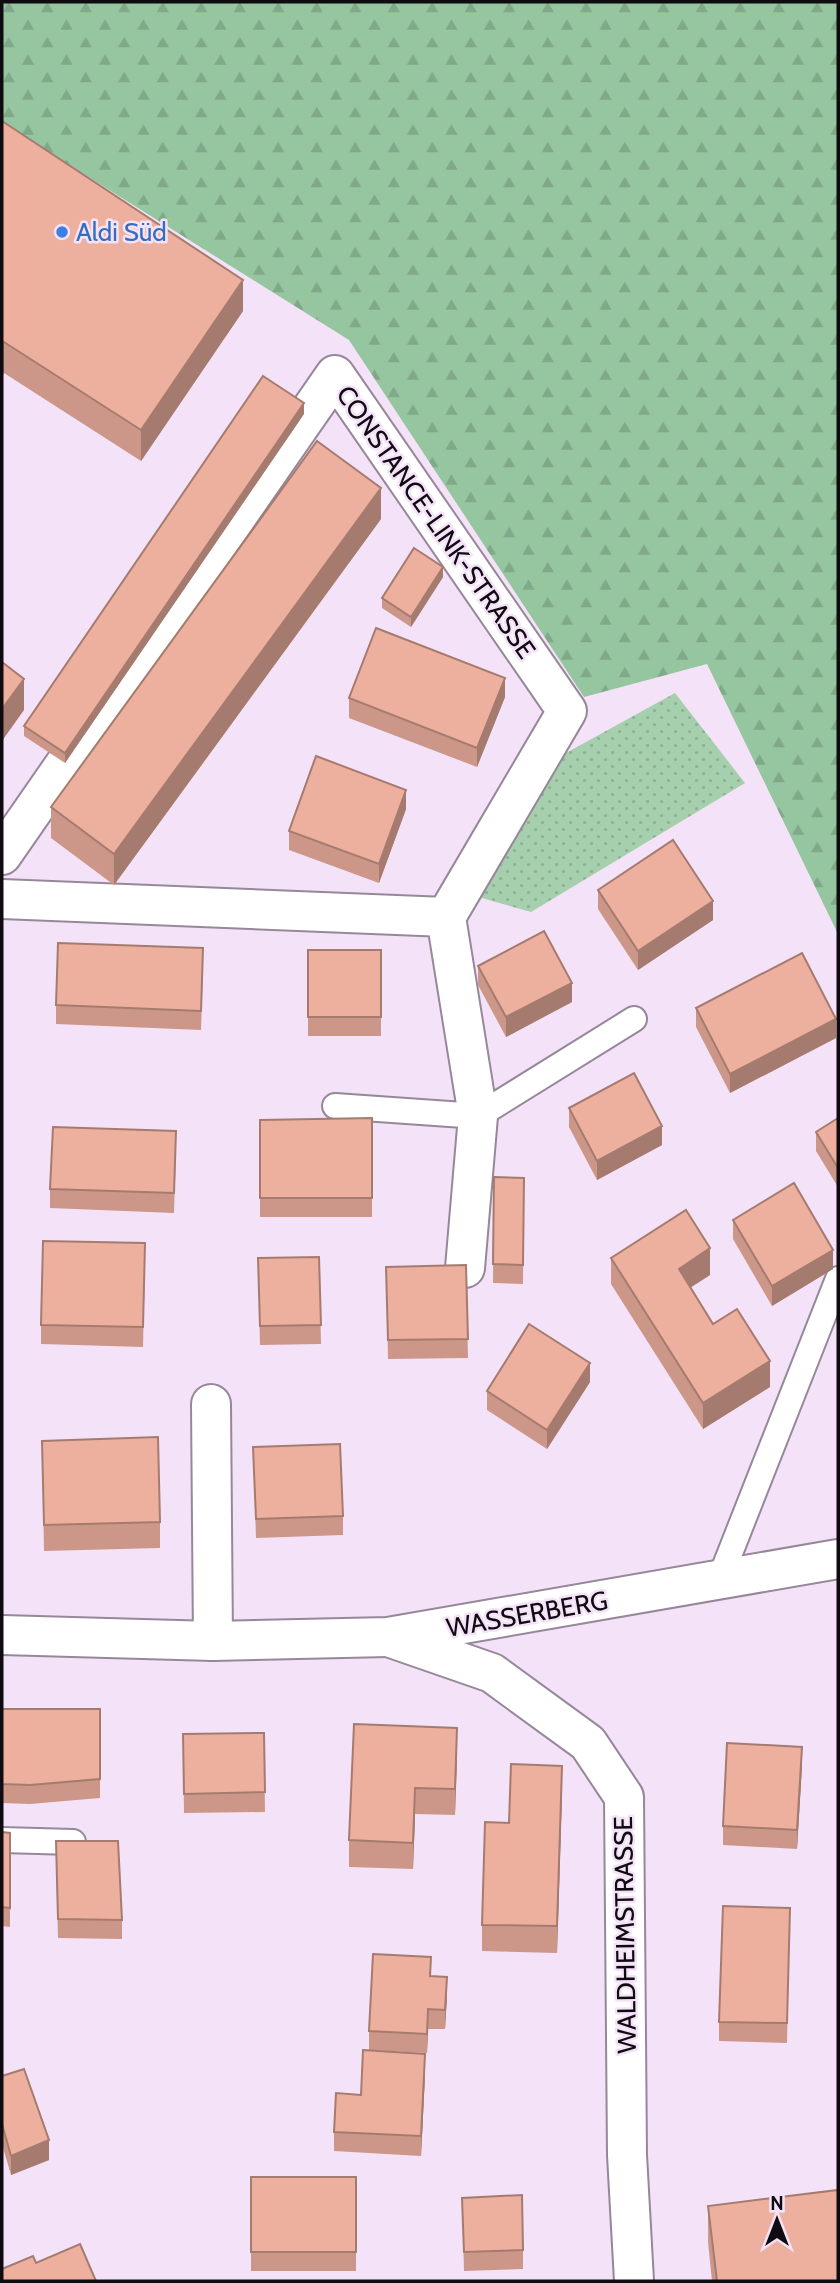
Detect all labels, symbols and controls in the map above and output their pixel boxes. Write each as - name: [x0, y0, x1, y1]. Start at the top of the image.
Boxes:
- place label: Aldi Süd: [76, 216, 167, 248]
- marker: Aldi Süd: [54, 224, 70, 240]
- street label: CONSTANCE-LINK-STRASSE: [330, 379, 542, 665]
- street label: WASSERBERG: [444, 1584, 610, 1644]
- street label: WALDHEIMSTRASSE: [607, 1816, 643, 2054]
- north arrow: [742, 2185, 812, 2255]
- text: N: [770, 2192, 784, 2215]

